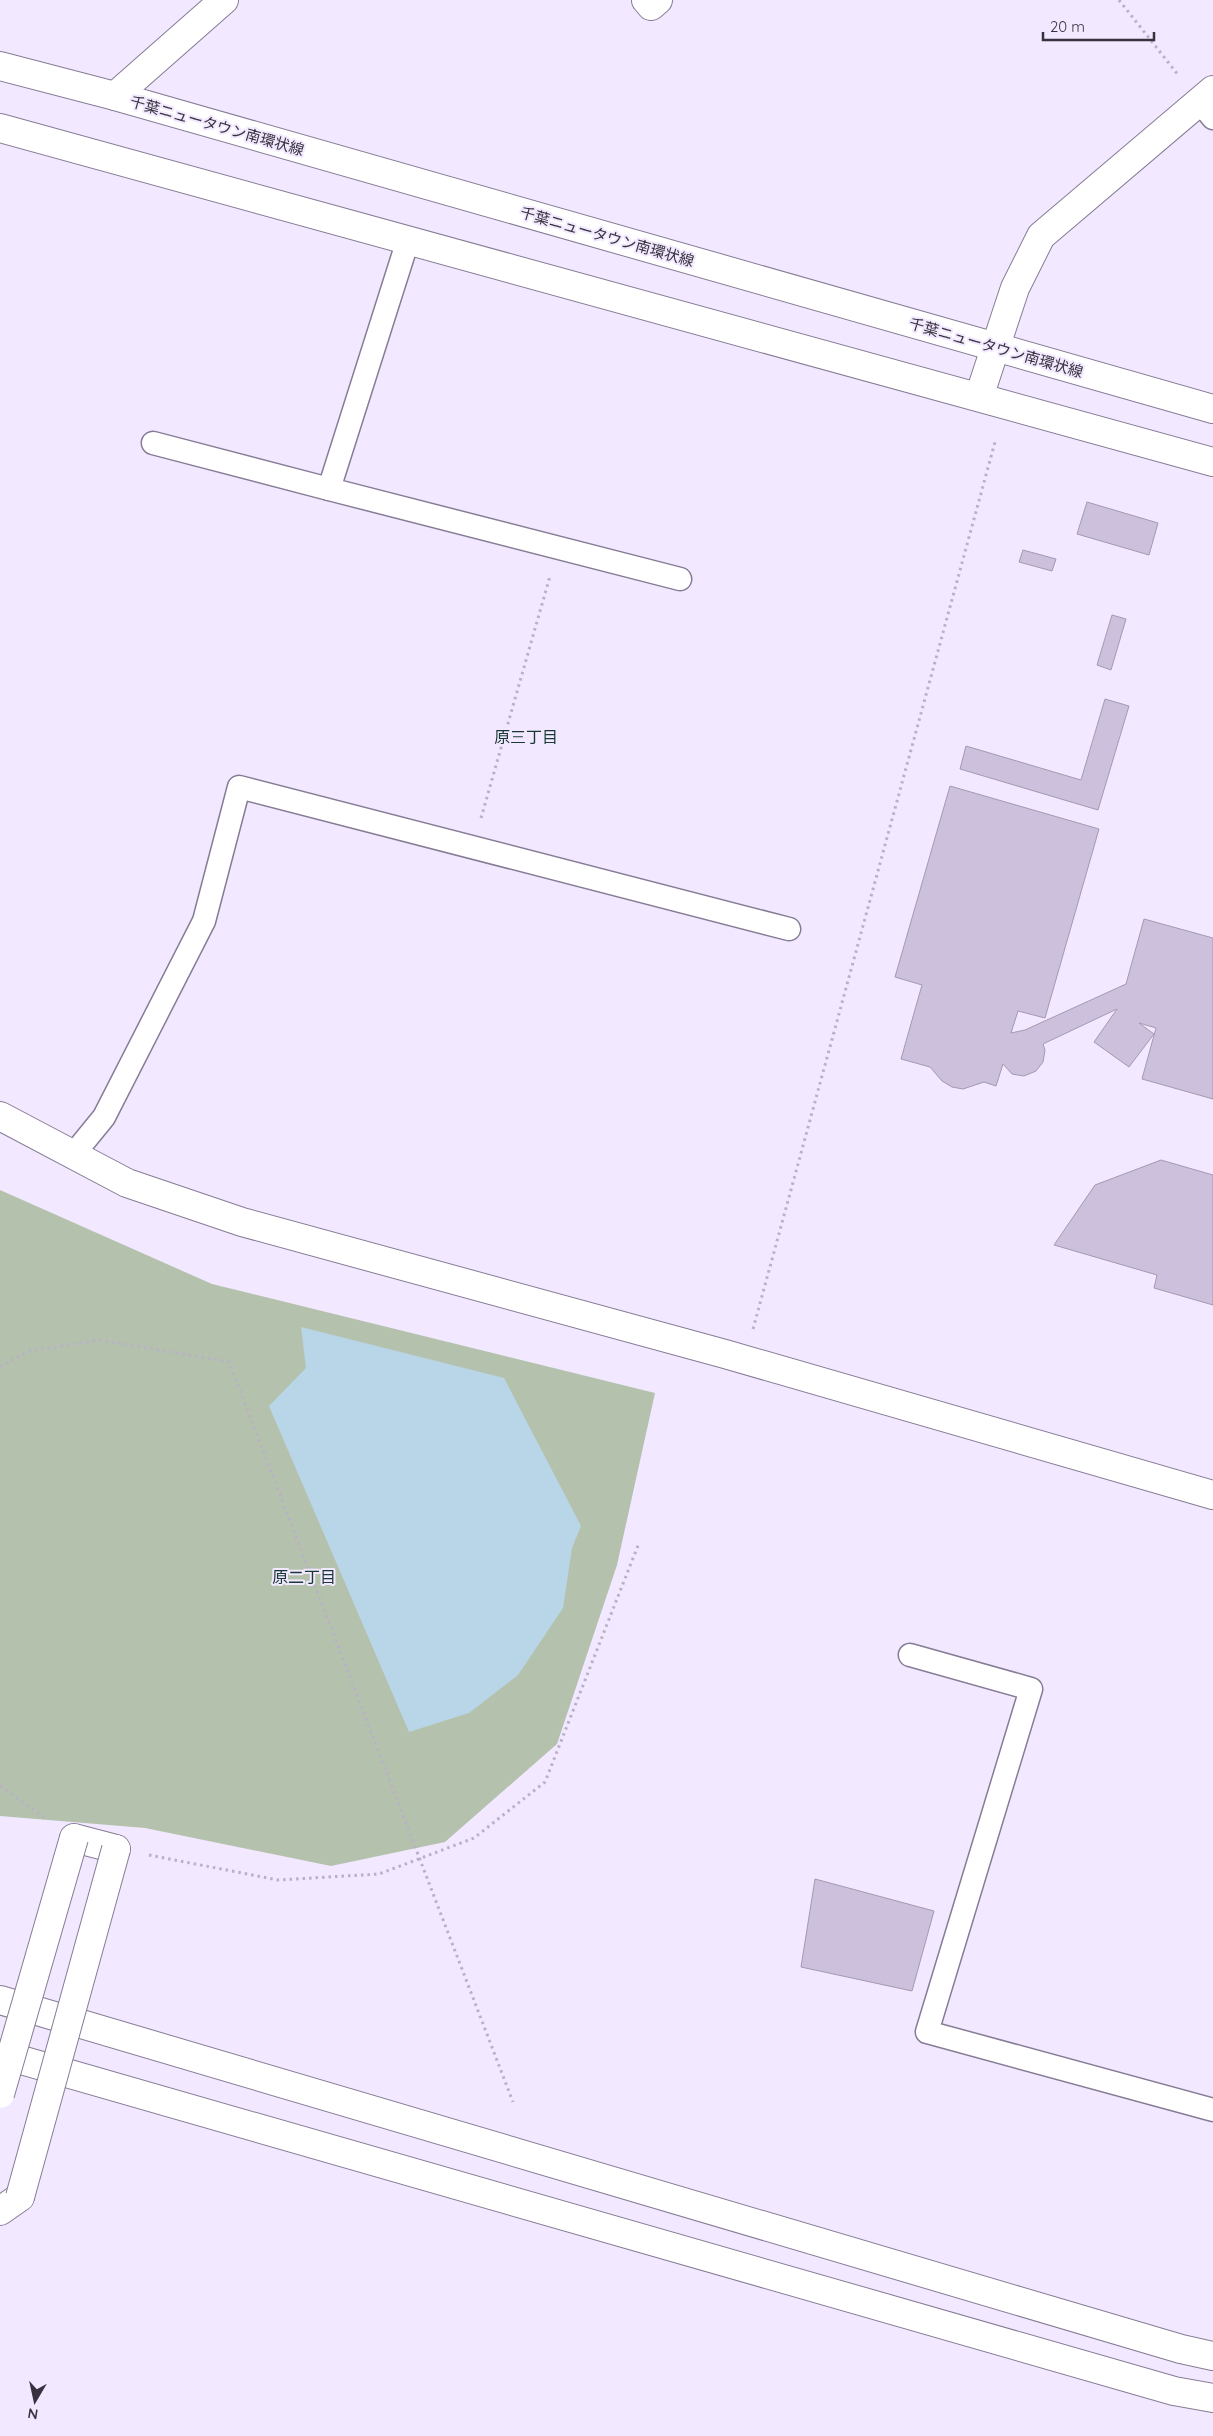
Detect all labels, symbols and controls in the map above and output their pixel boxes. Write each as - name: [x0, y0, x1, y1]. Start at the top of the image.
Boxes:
- scale bar: [1043, 10, 1154, 42]
- text: 20 m: [1050, 17, 1085, 36]
- street label: 千葉ニュータウン南環状線: [128, 92, 306, 159]
- street label: 千葉ニュータウン南環状線: [518, 203, 696, 270]
- street label: 千葉ニュータウン南環状線: [907, 314, 1085, 381]
- district label: 原三丁目: [494, 727, 558, 747]
- district label: 原二丁目: [272, 1567, 336, 1587]
- north arrow: [10, 2376, 60, 2426]
- text: N: [26, 2404, 39, 2424]

